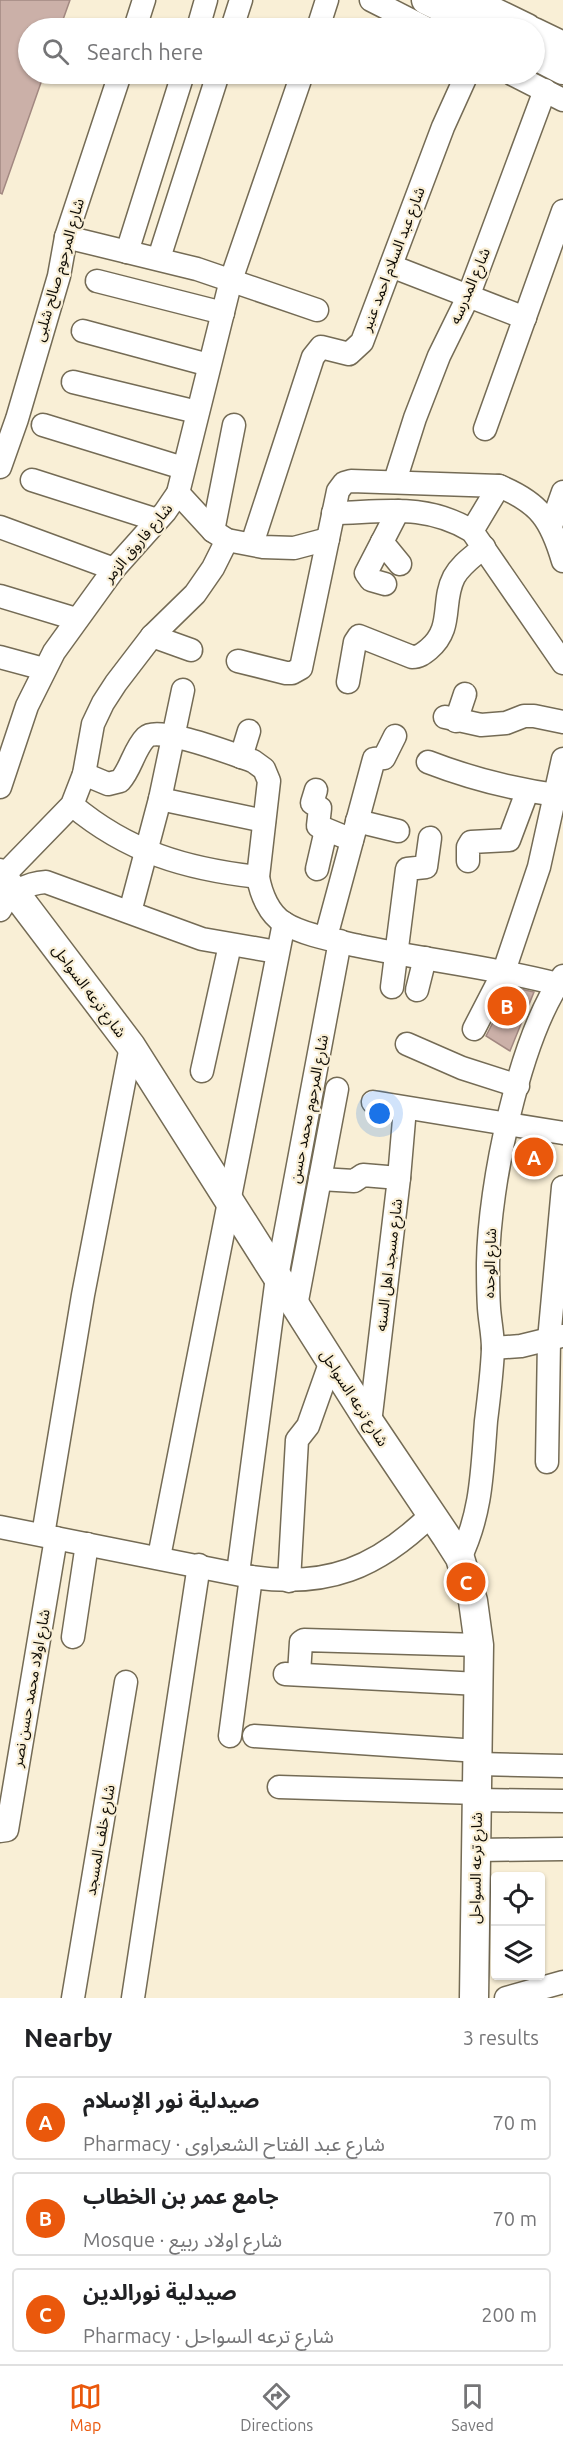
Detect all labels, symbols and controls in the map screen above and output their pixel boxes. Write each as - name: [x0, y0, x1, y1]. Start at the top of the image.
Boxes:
- search box: [18, 18, 545, 84]
- icon: search: [39, 35, 72, 68]
- text: Search here: [87, 39, 203, 64]
- street label: شارع عبد السلام احمد عنبر: [357, 184, 432, 336]
- street label: شارع المرحوم صالح شلبى: [30, 196, 91, 345]
- street label: شارع المدرسه: [446, 245, 497, 328]
- street label: شارع فاروق الزمر: [99, 500, 179, 589]
- street label: شارع ترعه السواحل: [46, 941, 130, 1043]
- pin: B: [488, 984, 526, 1028]
- street label: شارع المرحوم محمد حسن: [286, 1033, 335, 1185]
- your location: [365, 1099, 394, 1128]
- pin: A: [514, 1134, 554, 1180]
- street label: شارع مسجد اهل السنه: [372, 1197, 409, 1333]
- street label: شارع الوحده: [480, 1227, 503, 1298]
- street label: شارع ترعه السواحل: [314, 1346, 392, 1452]
- pin: C: [446, 1560, 486, 1604]
- street label: شارع اولاد محمد حسن نصر: [8, 1607, 57, 1770]
- street label: شارع خلف المسجد: [81, 1783, 122, 1897]
- street label: شارع ترعه السواحل: [466, 1812, 489, 1924]
- map controls: [491, 1872, 545, 1980]
- button: locate: [491, 1872, 545, 1926]
- button: layers: [491, 1926, 545, 1980]
- text: Nearby: [24, 2023, 112, 2052]
- text: 3 results: [463, 2026, 539, 2049]
- text: صيدلية نور الإسلام: [83, 2087, 260, 2112]
- text: A: [38, 2111, 53, 2134]
- text: 70 m: [493, 2111, 537, 2134]
- text: Pharmacy · شارع عبد الفتاح الشعراوى: [83, 2132, 385, 2155]
- text: جامع عمر بن الخطاب: [83, 2183, 279, 2208]
- text: B: [39, 2207, 52, 2230]
- text: 70 m: [493, 2207, 537, 2230]
- text: Mosque · شارع اولاد ربيع: [83, 2228, 282, 2251]
- text: صيدلية نورالدين: [83, 2279, 237, 2304]
- text: C: [39, 2303, 52, 2326]
- text: 200 m: [481, 2303, 537, 2326]
- text: Pharmacy · شارع ترعه السواحل: [83, 2324, 334, 2347]
- tab: Map: [69, 2380, 102, 2434]
- tab: Directions: [240, 2380, 313, 2434]
- tab: Saved: [451, 2380, 494, 2434]

